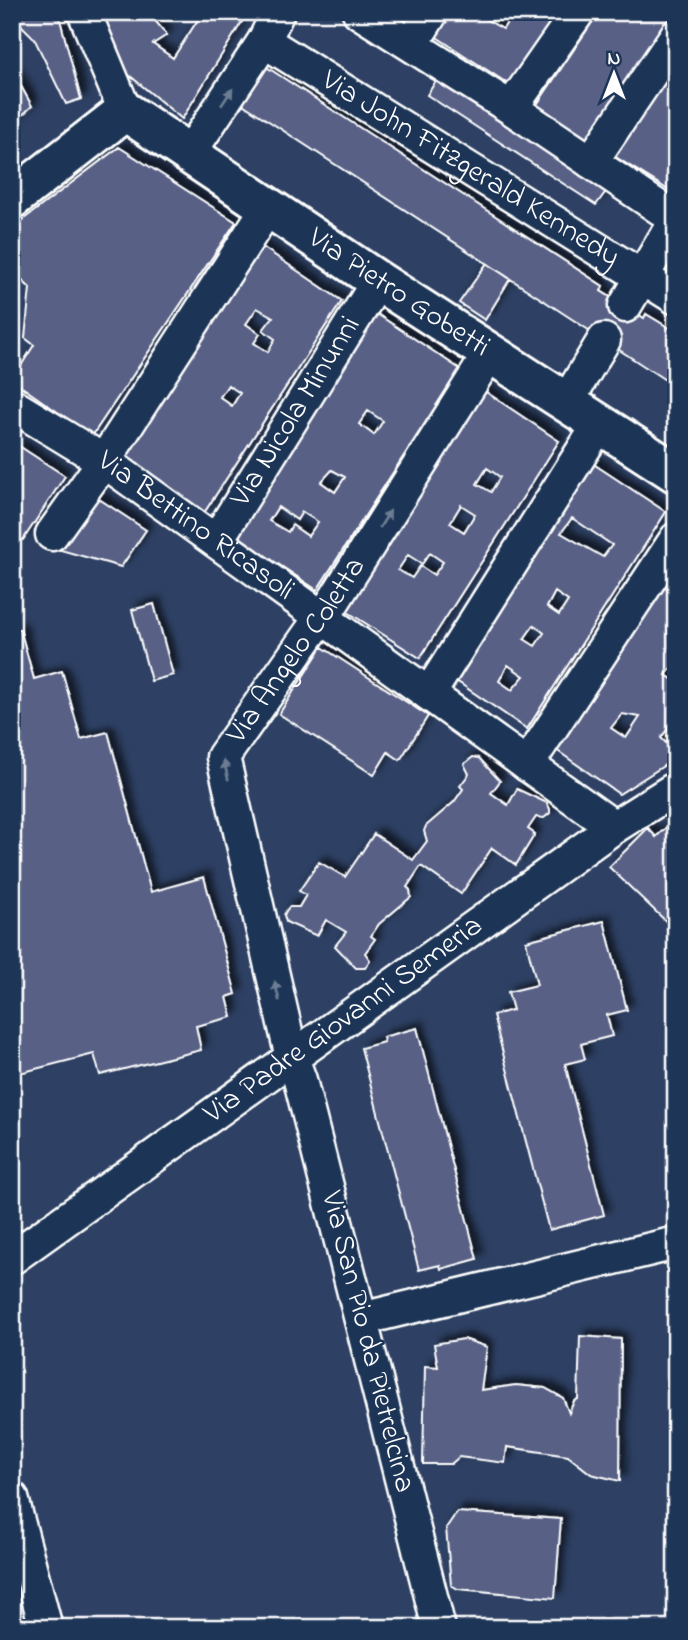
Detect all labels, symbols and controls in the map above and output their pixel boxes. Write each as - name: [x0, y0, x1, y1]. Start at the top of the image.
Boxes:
- north arrow: [580, 38, 650, 108]
- text: N: [608, 46, 621, 73]
- street label: Via John Fitzgerald Kennedy: [311, 59, 628, 279]
- one-way arrow: [220, 88, 234, 106]
- street label: Via Pietro Gobetti: [298, 217, 498, 369]
- street label: Via Nicola Minunni: [220, 308, 373, 517]
- street label: Via Bettino Ricasoli: [87, 440, 303, 613]
- one-way arrow: [379, 509, 392, 529]
- street label: Via Angelo Coletta: [216, 549, 378, 754]
- one-way arrow: [220, 759, 231, 781]
- street label: Via Padre Giovanni Semeria: [194, 905, 492, 1136]
- one-way arrow: [271, 980, 282, 1002]
- street label: Via San Pio da Pietrelcina: [308, 1186, 426, 1497]

